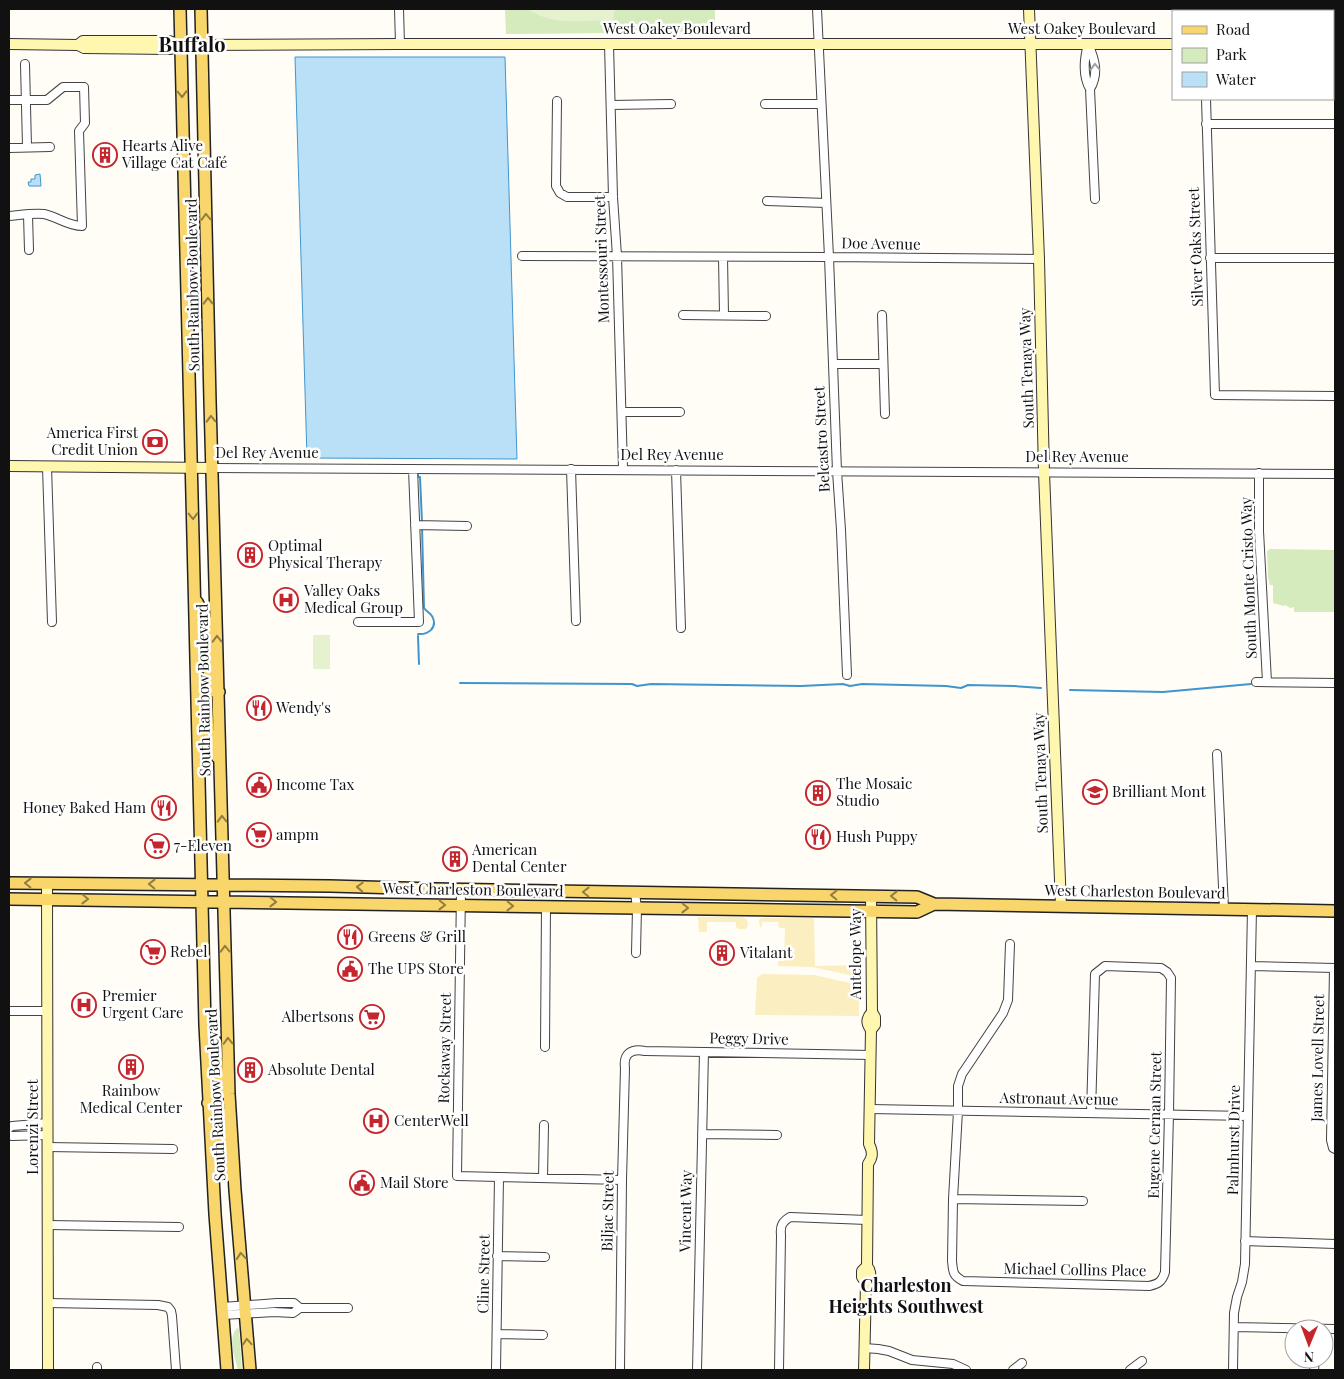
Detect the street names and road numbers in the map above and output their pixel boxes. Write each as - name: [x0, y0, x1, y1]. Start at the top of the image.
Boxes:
- street label: West Oakey Boulevard: [602, 18, 751, 38]
- street label: West Oakey Boulevard: [1007, 18, 1156, 38]
- street label: Silver Oaks Street: [1183, 186, 1207, 307]
- street label: Montessouri Street: [589, 194, 613, 323]
- street label: South Rainbow Boulevard: [180, 198, 204, 372]
- street label: Doe Avenue: [841, 232, 921, 254]
- street label: South Tenaya Way: [1014, 307, 1038, 429]
- street label: Belcastro Street: [808, 385, 834, 493]
- street label: Del Rey Avenue: [215, 442, 319, 462]
- street label: Del Rey Avenue: [620, 444, 724, 464]
- street label: Del Rey Avenue: [1025, 446, 1129, 466]
- street label: South Monte Cristo Way: [1235, 496, 1261, 659]
- street label: South Rainbow Boulevard: [191, 603, 215, 777]
- street label: South Tenaya Way: [1028, 712, 1052, 834]
- street label: West Charleston Boulevard: [381, 877, 564, 901]
- street label: West Charleston Boulevard: [1043, 879, 1226, 903]
- street label: Antelope Way: [845, 908, 865, 1000]
- street label: Rockaway Street: [433, 992, 455, 1104]
- street label: James Lovell Street: [1306, 993, 1328, 1123]
- street label: South Rainbow Boulevard: [200, 1008, 230, 1182]
- street label: Peggy Drive: [709, 1027, 789, 1049]
- street label: Eugene Cernan Street: [1143, 1050, 1165, 1199]
- street label: Lorenzi Street: [22, 1079, 42, 1175]
- street label: Palmhurst Drive: [1222, 1085, 1244, 1195]
- street label: Astronaut Avenue: [998, 1087, 1119, 1109]
- street label: Vincent Way: [674, 1169, 696, 1253]
- street label: Biljac Street: [596, 1170, 618, 1252]
- street label: Cline Street: [472, 1233, 494, 1314]
- street label: Michael Collins Place: [1004, 1258, 1147, 1280]

